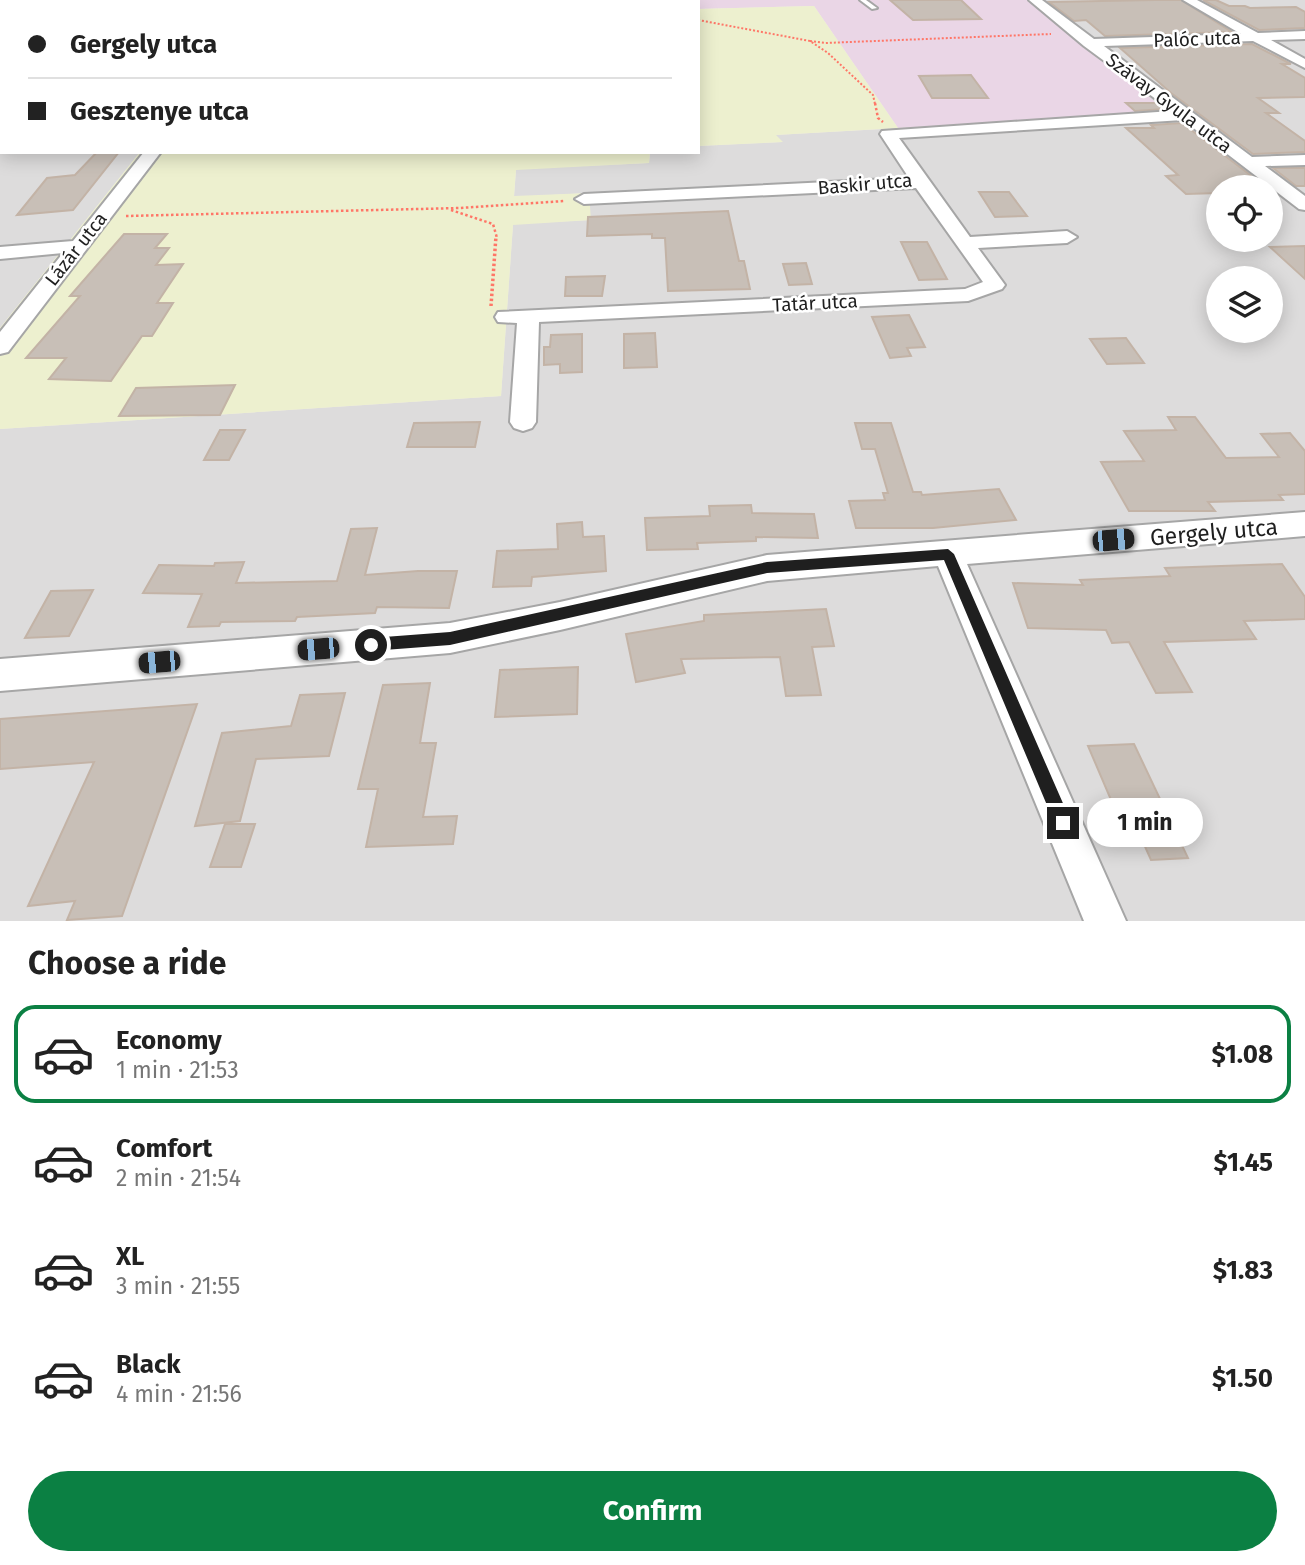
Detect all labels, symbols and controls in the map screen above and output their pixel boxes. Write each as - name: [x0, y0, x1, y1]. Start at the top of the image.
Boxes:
- street label: Palóc utca: [1153, 26, 1241, 52]
- text: Gergely utca: [70, 29, 217, 60]
- street label: Szávay Gyula utca: [1101, 48, 1237, 158]
- text: Gesztenye utca: [70, 96, 249, 127]
- street label: Baskir utca: [817, 168, 913, 200]
- map controls: [1206, 175, 1283, 343]
- button: locate: [1206, 175, 1283, 252]
- street label: Lázár utca: [40, 208, 112, 290]
- button: layers: [1206, 266, 1283, 343]
- street label: Tatár utca: [772, 289, 858, 317]
- street label: Gergely utca: [1149, 512, 1279, 552]
- car: [1092, 528, 1135, 552]
- route start: [355, 629, 387, 661]
- car: [297, 637, 340, 661]
- car: [138, 650, 181, 674]
- callout: 1 min: [1088, 798, 1203, 848]
- route end: [1047, 807, 1079, 839]
- text: 1 min: [1117, 808, 1173, 836]
- text: Choose a ride: [28, 944, 226, 982]
- icon: car: [32, 1023, 95, 1086]
- text: Economy: [116, 1025, 222, 1056]
- text: $1.08: [1211, 1039, 1273, 1070]
- text: 1 min · 21:53: [116, 1056, 239, 1084]
- icon: car: [32, 1131, 95, 1194]
- text: Comfort: [116, 1133, 212, 1164]
- text: $1.45: [1214, 1147, 1273, 1178]
- text: 2 min · 21:54: [116, 1164, 241, 1192]
- icon: car: [32, 1239, 95, 1302]
- text: XL: [116, 1241, 144, 1272]
- text: $1.83: [1213, 1255, 1273, 1286]
- text: 3 min · 21:55: [116, 1272, 240, 1300]
- icon: car: [32, 1347, 95, 1410]
- text: Black: [116, 1349, 181, 1380]
- text: $1.50: [1212, 1363, 1273, 1394]
- text: 4 min · 21:56: [116, 1380, 242, 1408]
- button: Confirm: [28, 1471, 1277, 1551]

